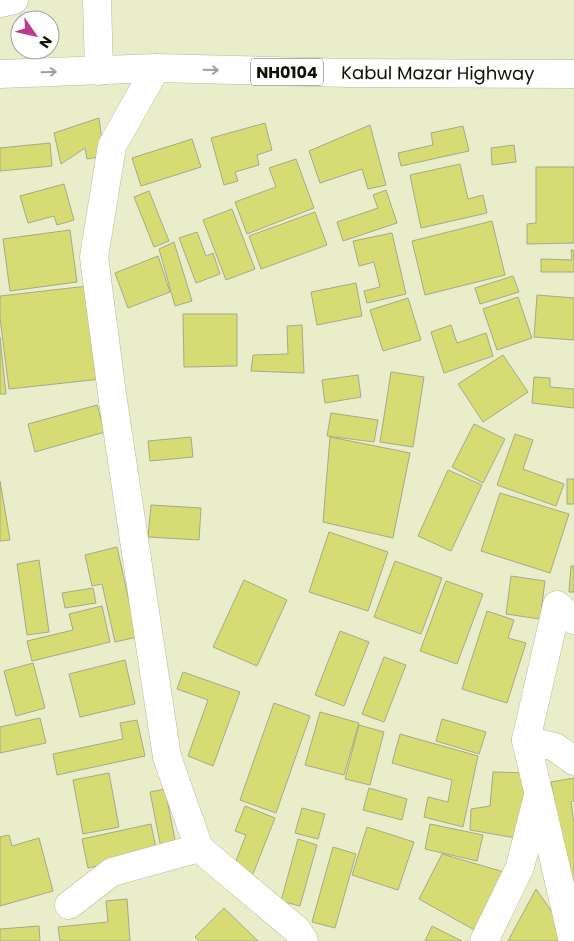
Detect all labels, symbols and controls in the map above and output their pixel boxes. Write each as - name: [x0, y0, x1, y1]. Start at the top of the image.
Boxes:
- north arrow: [10, 10, 60, 60]
- text: N: [35, 32, 57, 52]
- road number: NH0104: [251, 58, 323, 86]
- street label: Kabul Mazar Highway: [341, 60, 534, 86]
- one-way arrow: [202, 65, 219, 75]
- one-way arrow: [40, 68, 56, 77]

